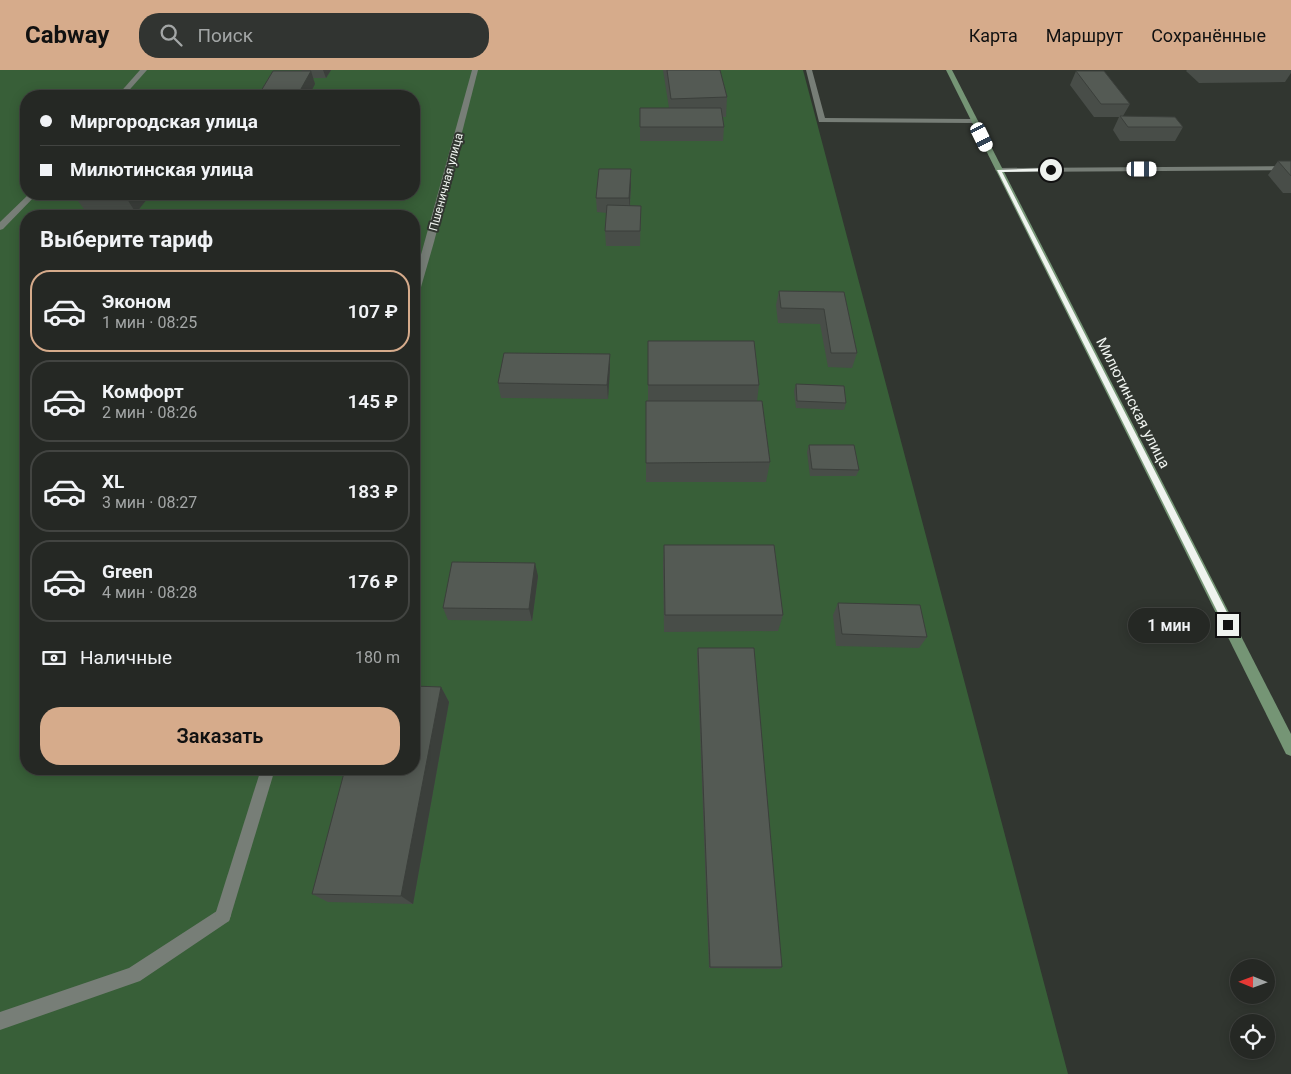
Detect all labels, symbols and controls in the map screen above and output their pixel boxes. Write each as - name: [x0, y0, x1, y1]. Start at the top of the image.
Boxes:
- search box: [139, 13, 489, 58]
- text: Cabway: [25, 21, 109, 49]
- icon: search: [157, 21, 185, 49]
- text: Поиск: [197, 24, 253, 47]
- text: Карта: [969, 25, 1018, 46]
- text: Маршрут: [1046, 25, 1123, 46]
- text: Сохранённые: [1151, 25, 1266, 46]
- text: Миргородская улица: [70, 110, 258, 133]
- car: [968, 120, 995, 154]
- street label: Пшеничная улица: [426, 131, 466, 233]
- text: Милютинская улица: [70, 158, 253, 181]
- route start: [1040, 159, 1062, 181]
- car: [1127, 162, 1157, 177]
- text: Выберите тариф: [40, 227, 213, 252]
- icon: car: [42, 289, 87, 334]
- text: Эконом: [102, 290, 171, 313]
- text: 107 ₽: [347, 300, 398, 323]
- text: 1 мин · 08:25: [102, 313, 197, 332]
- street label: Милютинская улица: [1092, 335, 1174, 471]
- icon: car: [42, 379, 87, 424]
- text: Комфорт: [102, 380, 184, 403]
- text: 145 ₽: [347, 390, 398, 413]
- text: 2 мин · 08:26: [102, 403, 197, 422]
- icon: car: [42, 469, 87, 514]
- text: XL: [102, 470, 124, 493]
- text: 183 ₽: [347, 480, 398, 503]
- text: 3 мин · 08:27: [102, 493, 197, 512]
- icon: car: [42, 559, 87, 604]
- text: Green: [102, 560, 153, 583]
- text: 176 ₽: [347, 570, 398, 593]
- text: 4 мин · 08:28: [102, 583, 197, 602]
- callout: 1 мин: [1128, 608, 1210, 642]
- route end: [1217, 614, 1239, 636]
- text: 1 мин: [1147, 616, 1191, 635]
- icon: cash: [40, 644, 68, 672]
- text: Наличные: [80, 646, 172, 669]
- text: 180 m: [355, 648, 400, 667]
- button: Заказать: [40, 707, 400, 765]
- north arrow: [1230, 959, 1275, 1004]
- map controls: [1230, 959, 1275, 1059]
- button: locate: [1230, 1014, 1275, 1059]

